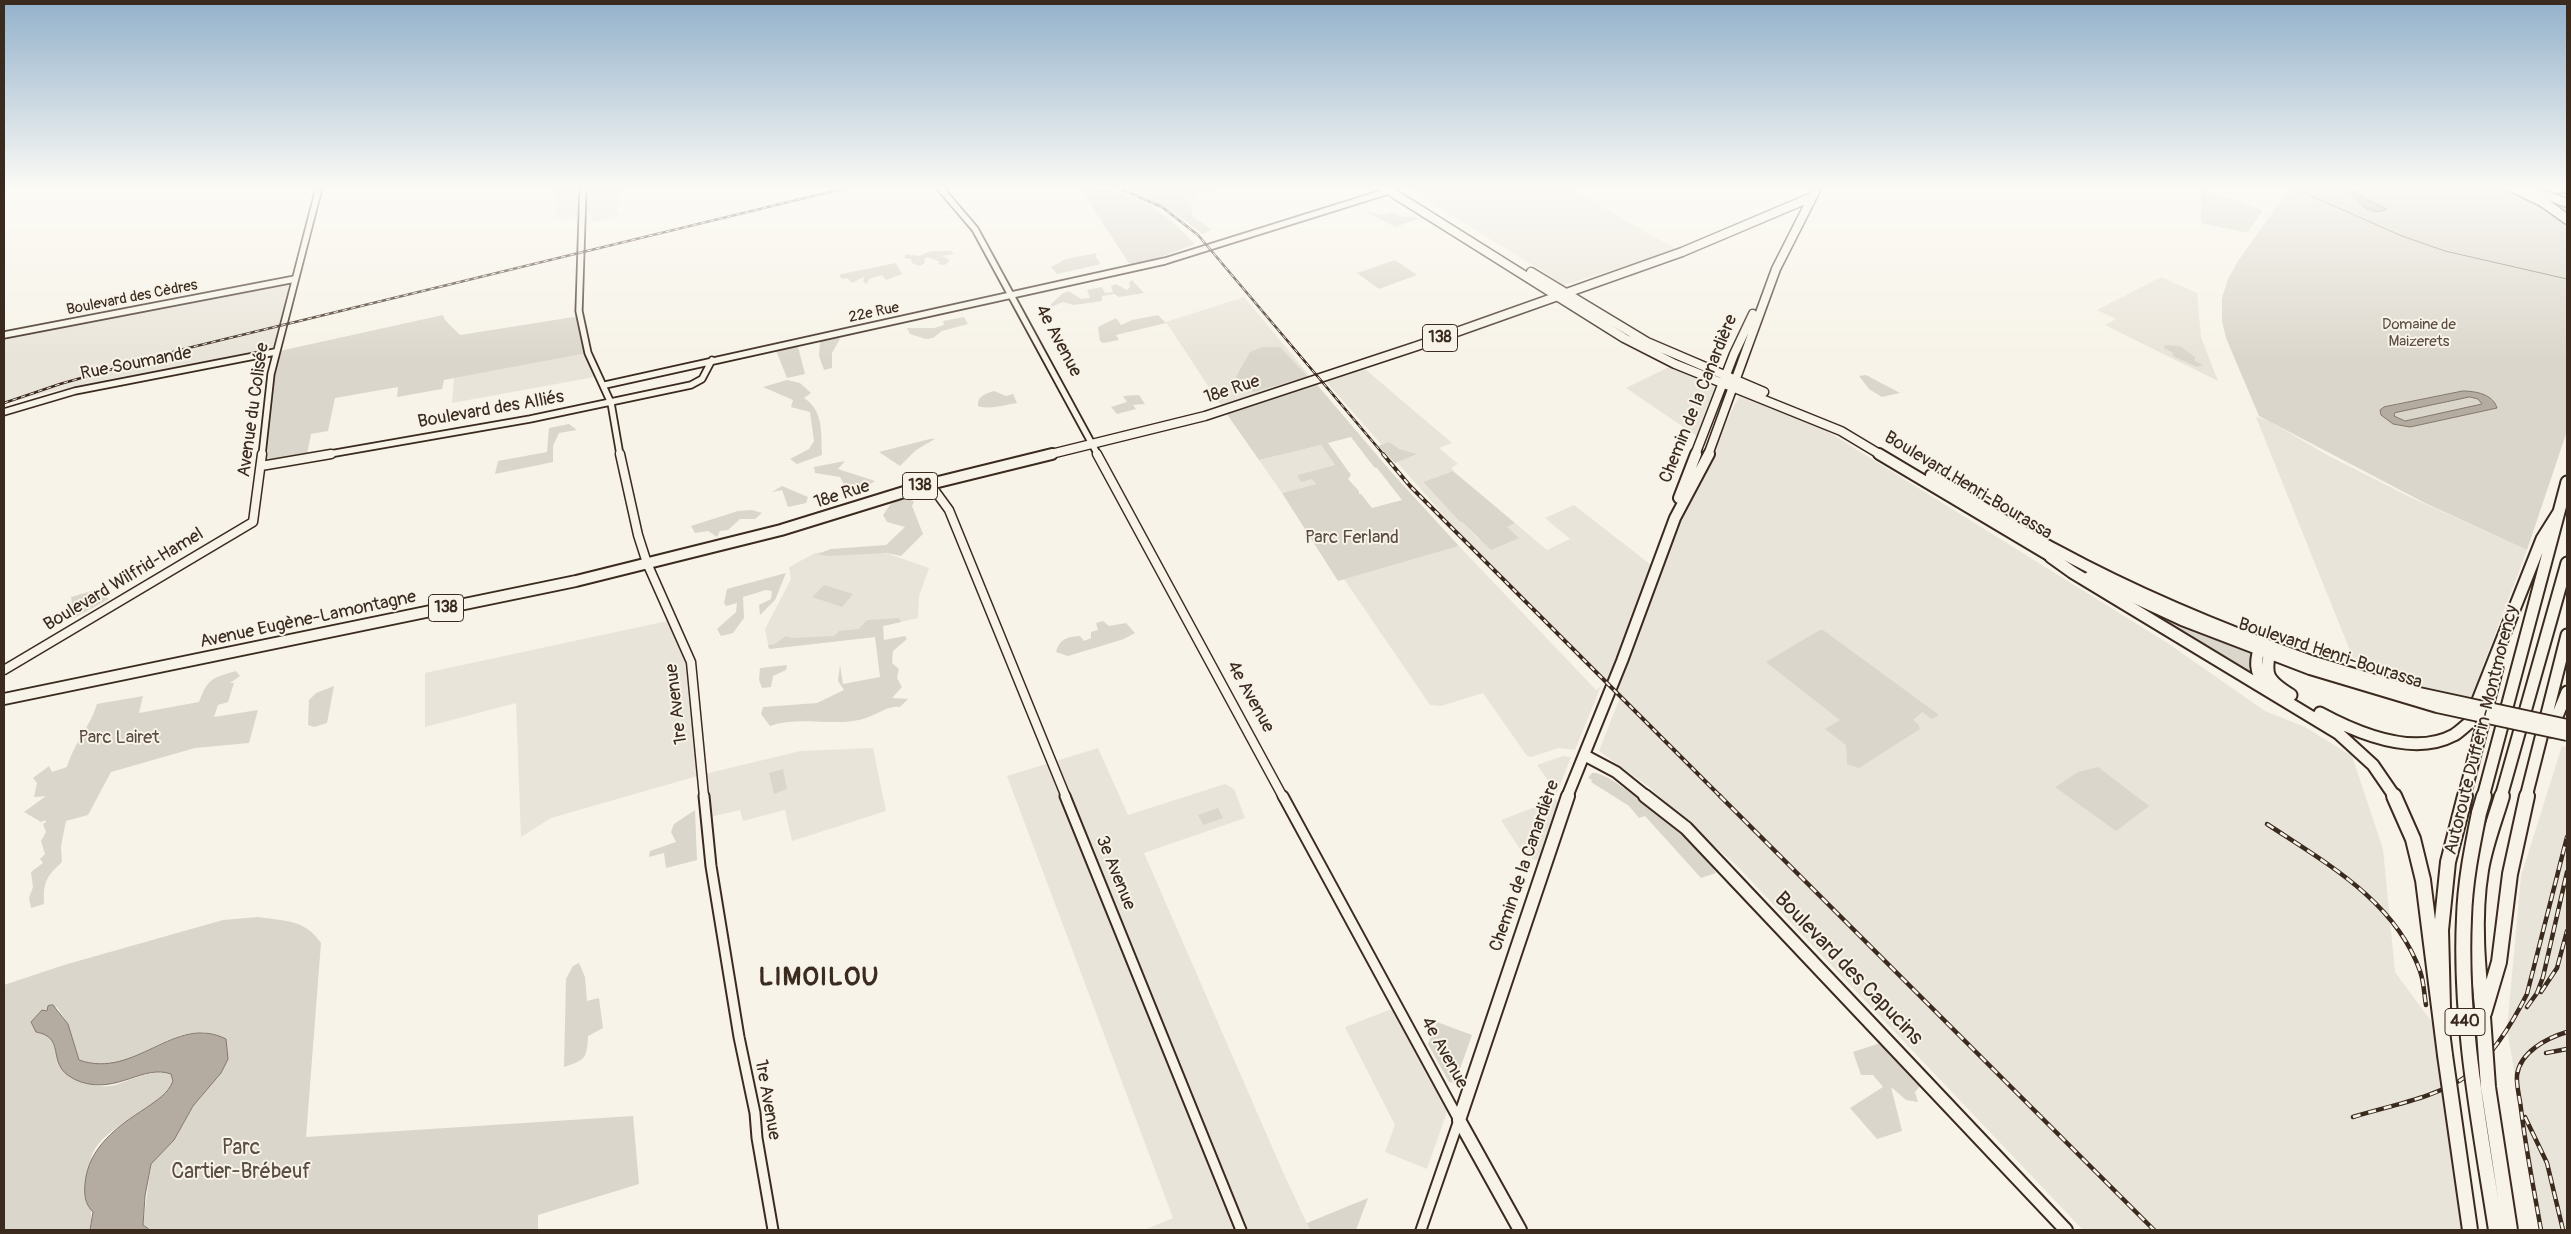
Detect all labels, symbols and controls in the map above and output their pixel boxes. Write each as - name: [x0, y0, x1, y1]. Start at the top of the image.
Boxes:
- street label: Boulevard des Cèdres: [65, 276, 199, 320]
- street label: 22e Rue: [847, 299, 901, 327]
- street label: 4e Avenue: [1030, 301, 1086, 381]
- street label: Chemin de la Canardière: [1655, 312, 1743, 486]
- park label: Domaine de Maizerets: [2382, 316, 2456, 351]
- road number: 138: [1422, 324, 1458, 352]
- street label: Avenue du Colisée: [234, 341, 274, 479]
- street label: Rue Soumande: [79, 343, 193, 385]
- street label: 18e Rue: [1201, 371, 1263, 409]
- street label: Boulevard des Alliés: [416, 386, 566, 434]
- street label: Boulevard Henri-Bourassa: [1880, 427, 2056, 545]
- road number: 138: [902, 472, 938, 500]
- street label: 18e Rue: [811, 476, 873, 514]
- street label: Boulevard Wilfrid-Hamel: [40, 524, 208, 636]
- park label: Parc Ferland: [1305, 527, 1399, 549]
- street label: Avenue Eugène-Lamontagne: [198, 586, 418, 654]
- road number: 138: [428, 594, 464, 622]
- street label: Autoroute Dufferin-Montmorency: [2440, 603, 2524, 857]
- street label: Boulevard Henri-Bourassa: [2235, 614, 2425, 694]
- street label: 4e Avenue: [1222, 657, 1278, 737]
- street label: 1re Avenue: [661, 662, 693, 746]
- park label: Parc Lairet: [79, 727, 159, 749]
- street label: Chemin de la Canardière: [1486, 777, 1564, 955]
- street label: 3e Avenue: [1090, 833, 1140, 913]
- street label: Boulevard des Capucins: [1768, 887, 1928, 1051]
- district label: LIMOILOU: [758, 962, 880, 994]
- road number: 440: [2445, 1009, 2485, 1036]
- street label: 4e Avenue: [1416, 1013, 1472, 1093]
- street label: 1re Avenue: [749, 1058, 785, 1142]
- park label: Parc Cartier-Brébeuf: [171, 1136, 311, 1186]

